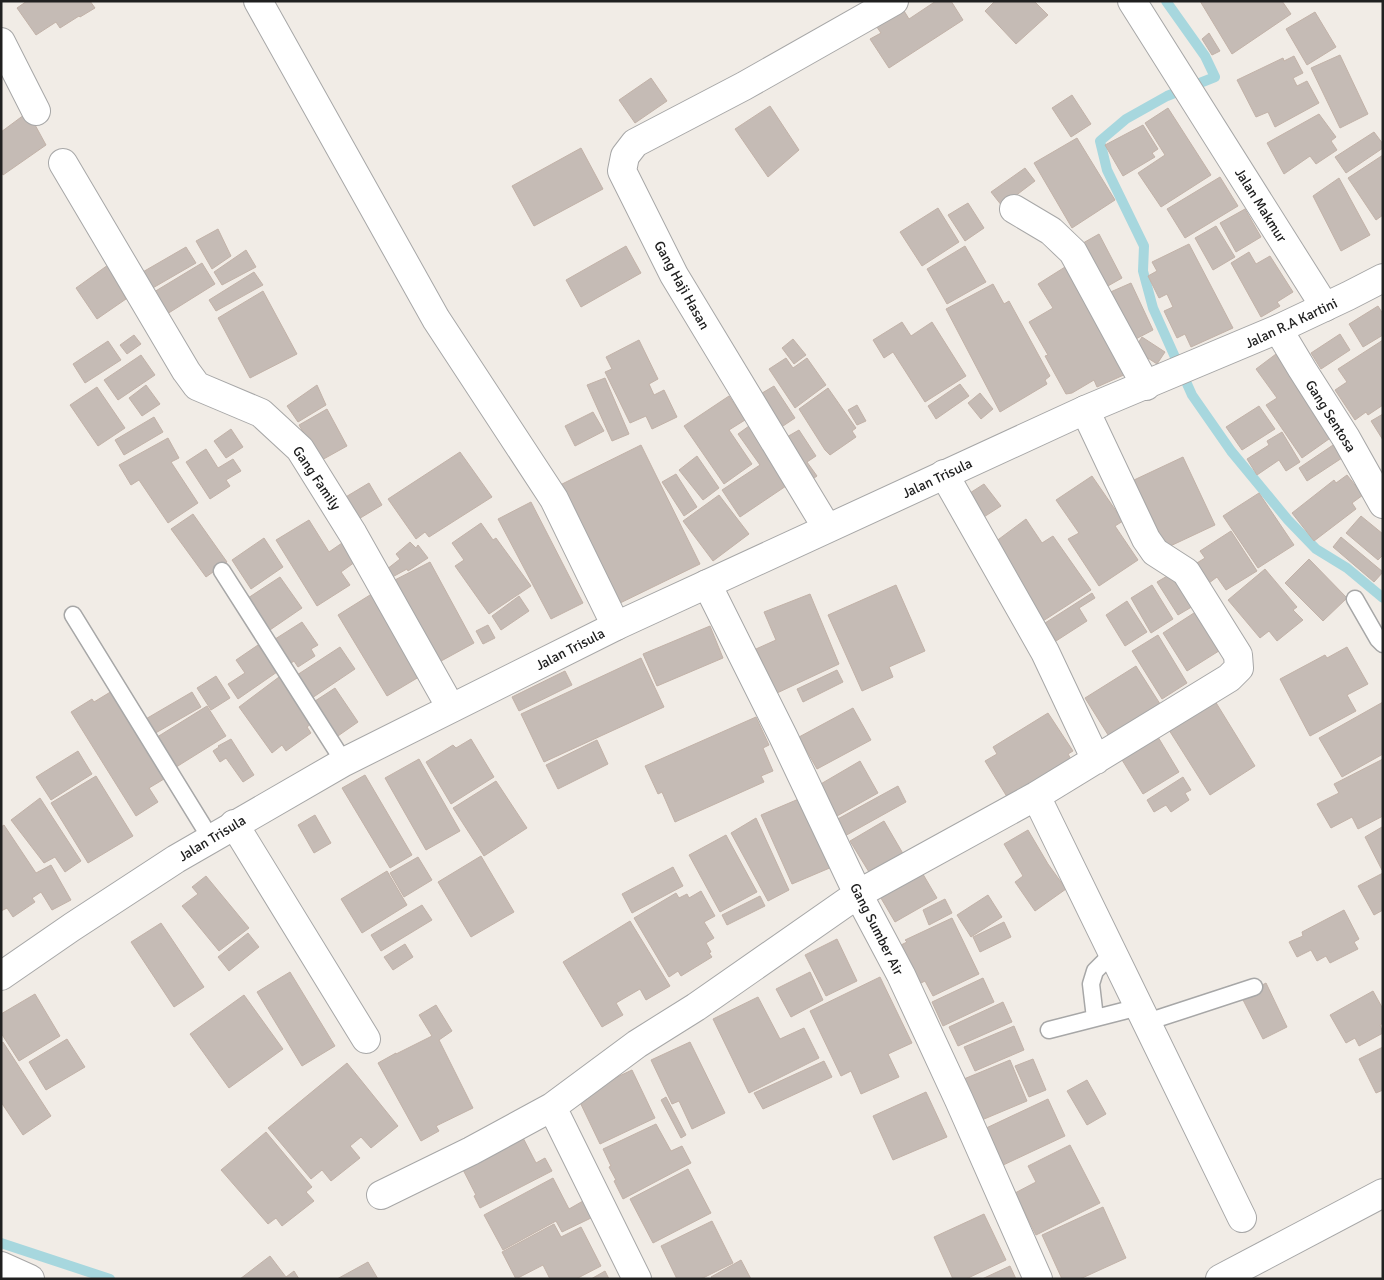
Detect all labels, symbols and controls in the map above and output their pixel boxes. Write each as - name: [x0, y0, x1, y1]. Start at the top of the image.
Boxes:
- street label: Jalan Makmur: [1231, 165, 1291, 246]
- street label: Gang Haji Hasan: [650, 238, 713, 333]
- street label: Jalan R.A Kartini: [1242, 295, 1340, 352]
- street label: Gang Sentosa: [1302, 377, 1359, 455]
- street label: Gang Family: [289, 443, 344, 514]
- street label: Jalan Trisula: [899, 455, 975, 502]
- street label: Jalan Trisula: [533, 625, 608, 674]
- street label: Jalan Trisula: [176, 812, 249, 865]
- street label: Gang Sumber Air: [846, 880, 907, 979]

